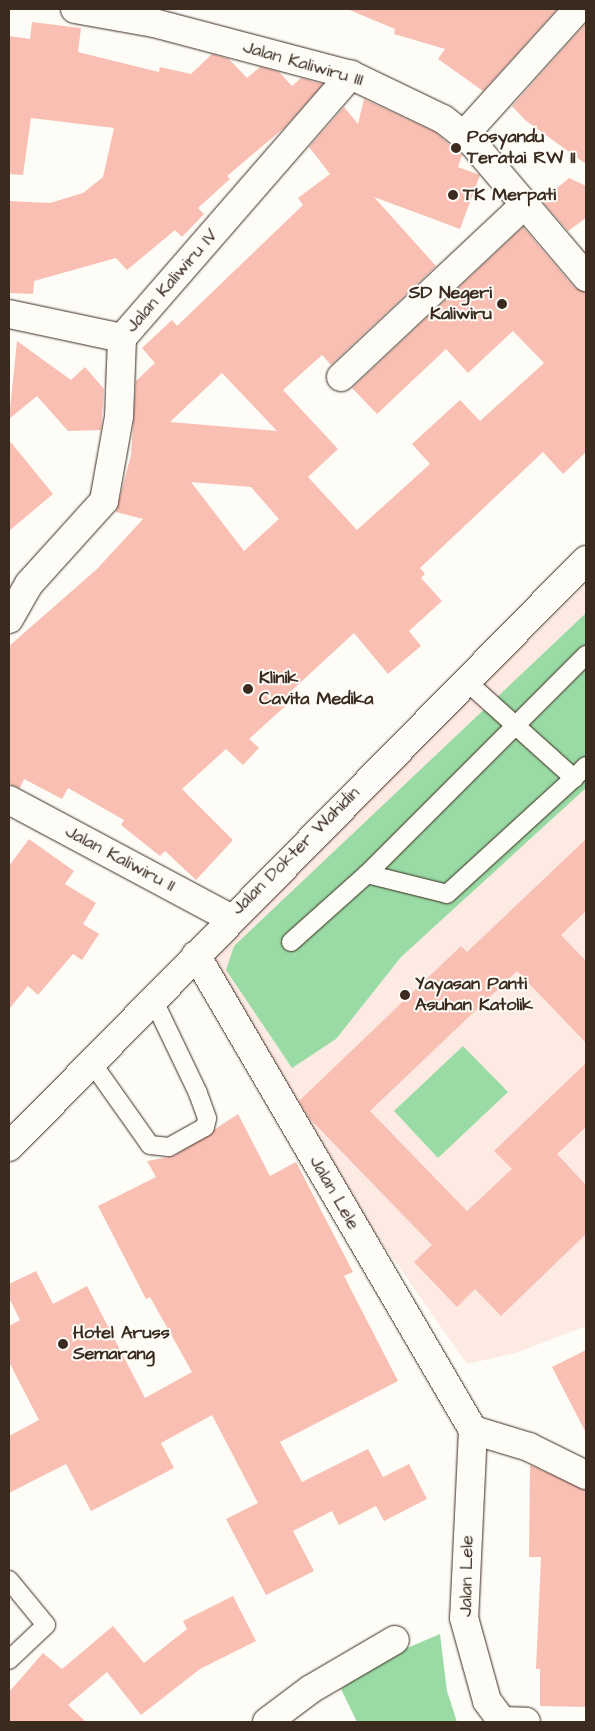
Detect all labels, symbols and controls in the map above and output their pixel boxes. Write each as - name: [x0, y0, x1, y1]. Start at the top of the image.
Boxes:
- street label: Jalan Kaliwiru III: [240, 36, 366, 92]
- place label: Posyandu Teratai RW II: [467, 127, 576, 170]
- marker: Posyandu Teratai RW II: [449, 141, 463, 155]
- place label: TK Merpati: [463, 184, 556, 206]
- marker: TK Merpati: [447, 189, 459, 201]
- street label: Jalan Kaliwiru IV: [121, 225, 223, 337]
- place label: SD Negeri Kaliwiru: [409, 283, 492, 326]
- marker: SD Negeri Kaliwiru: [496, 298, 508, 310]
- place label: Klinik Cavita Medika: [259, 668, 373, 711]
- marker: Klinik Cavita Medika: [241, 682, 255, 696]
- street label: Jalan Dokter Wahidin: [227, 782, 365, 920]
- street label: Jalan Kaliwiru II: [61, 821, 179, 897]
- place label: Yayasan Panti Asuhan Katolik: [415, 974, 533, 1016]
- marker: Yayasan Panti Asuhan Katolik: [399, 989, 411, 1001]
- street label: Jalan Lele: [304, 1152, 364, 1234]
- place label: Hotel Aruss Semarang: [73, 1323, 170, 1366]
- marker: Hotel Aruss Semarang: [57, 1338, 69, 1350]
- street label: Jalan Lele: [455, 1535, 479, 1617]

